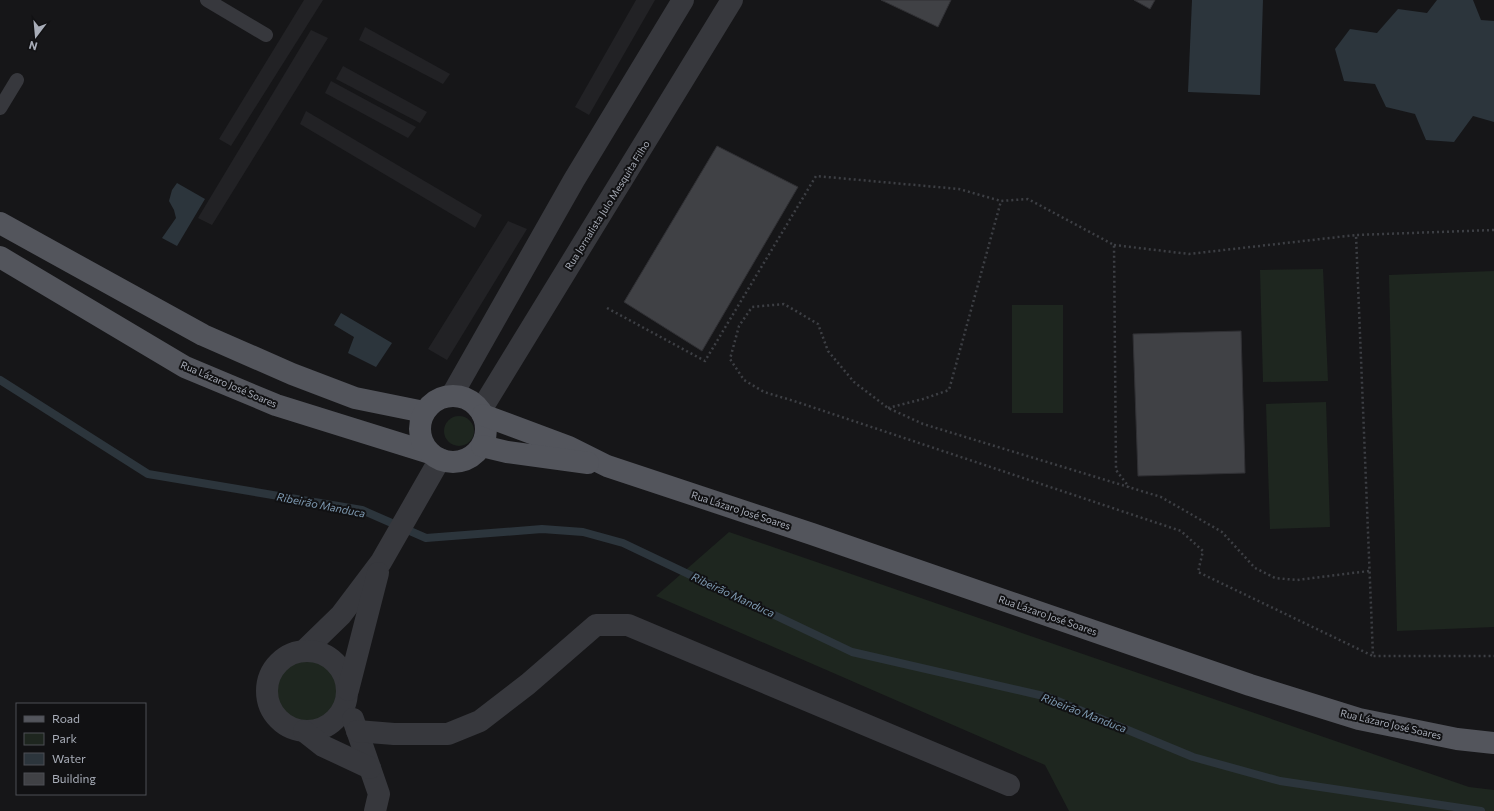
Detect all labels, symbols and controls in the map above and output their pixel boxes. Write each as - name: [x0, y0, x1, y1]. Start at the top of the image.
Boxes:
- north arrow: [16, 16, 56, 56]
- text: N: [27, 39, 39, 53]
- street label: Rua Jornalista Julo Mesquita Filho: [562, 138, 652, 272]
- street label: Rua Lázaro José Soares: [179, 358, 279, 410]
- street label: Rua Lázaro José Soares: [690, 488, 792, 532]
- water label: Ribeirão Manduca: [276, 490, 367, 520]
- water label: Ribeirão Manduca: [690, 570, 777, 620]
- street label: Rua Lázaro José Soares: [997, 592, 1099, 638]
- water label: Ribeirão Manduca: [1040, 690, 1129, 735]
- legend: [16, 703, 146, 795]
- street label: Rua Lázaro José Soares: [1339, 707, 1443, 742]
- text: Road: [52, 711, 80, 725]
- text: Park: [52, 731, 78, 745]
- text: Water: [52, 751, 86, 765]
- text: Building: [52, 771, 96, 785]

